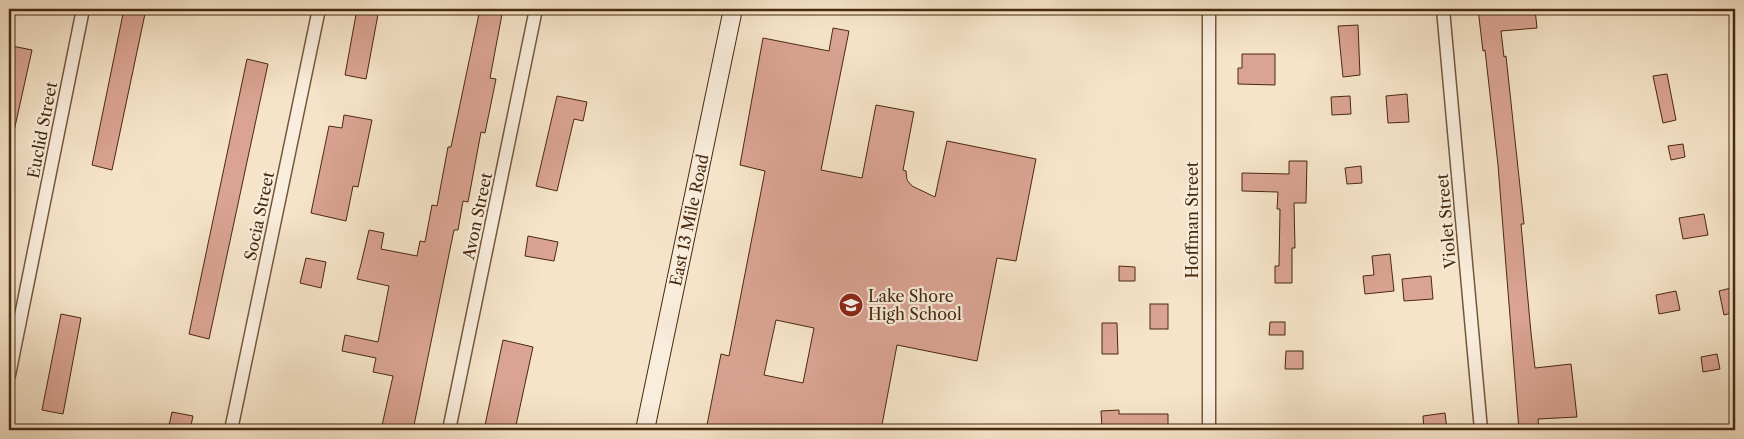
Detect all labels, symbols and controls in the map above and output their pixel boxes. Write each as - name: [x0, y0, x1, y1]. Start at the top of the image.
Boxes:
- street label: Euclid Street: [23, 80, 61, 180]
- street label: East 13 Mile Road: [665, 152, 713, 288]
- street label: Hoffman Street: [1182, 161, 1202, 279]
- street label: Socia Street: [240, 169, 278, 262]
- street label: Avon Street: [458, 170, 496, 262]
- street label: Violet Street: [1432, 172, 1460, 270]
- place label: Lake Shore High School: [868, 286, 962, 324]
- school or university icon: Lake Shore High School: [838, 292, 864, 318]

